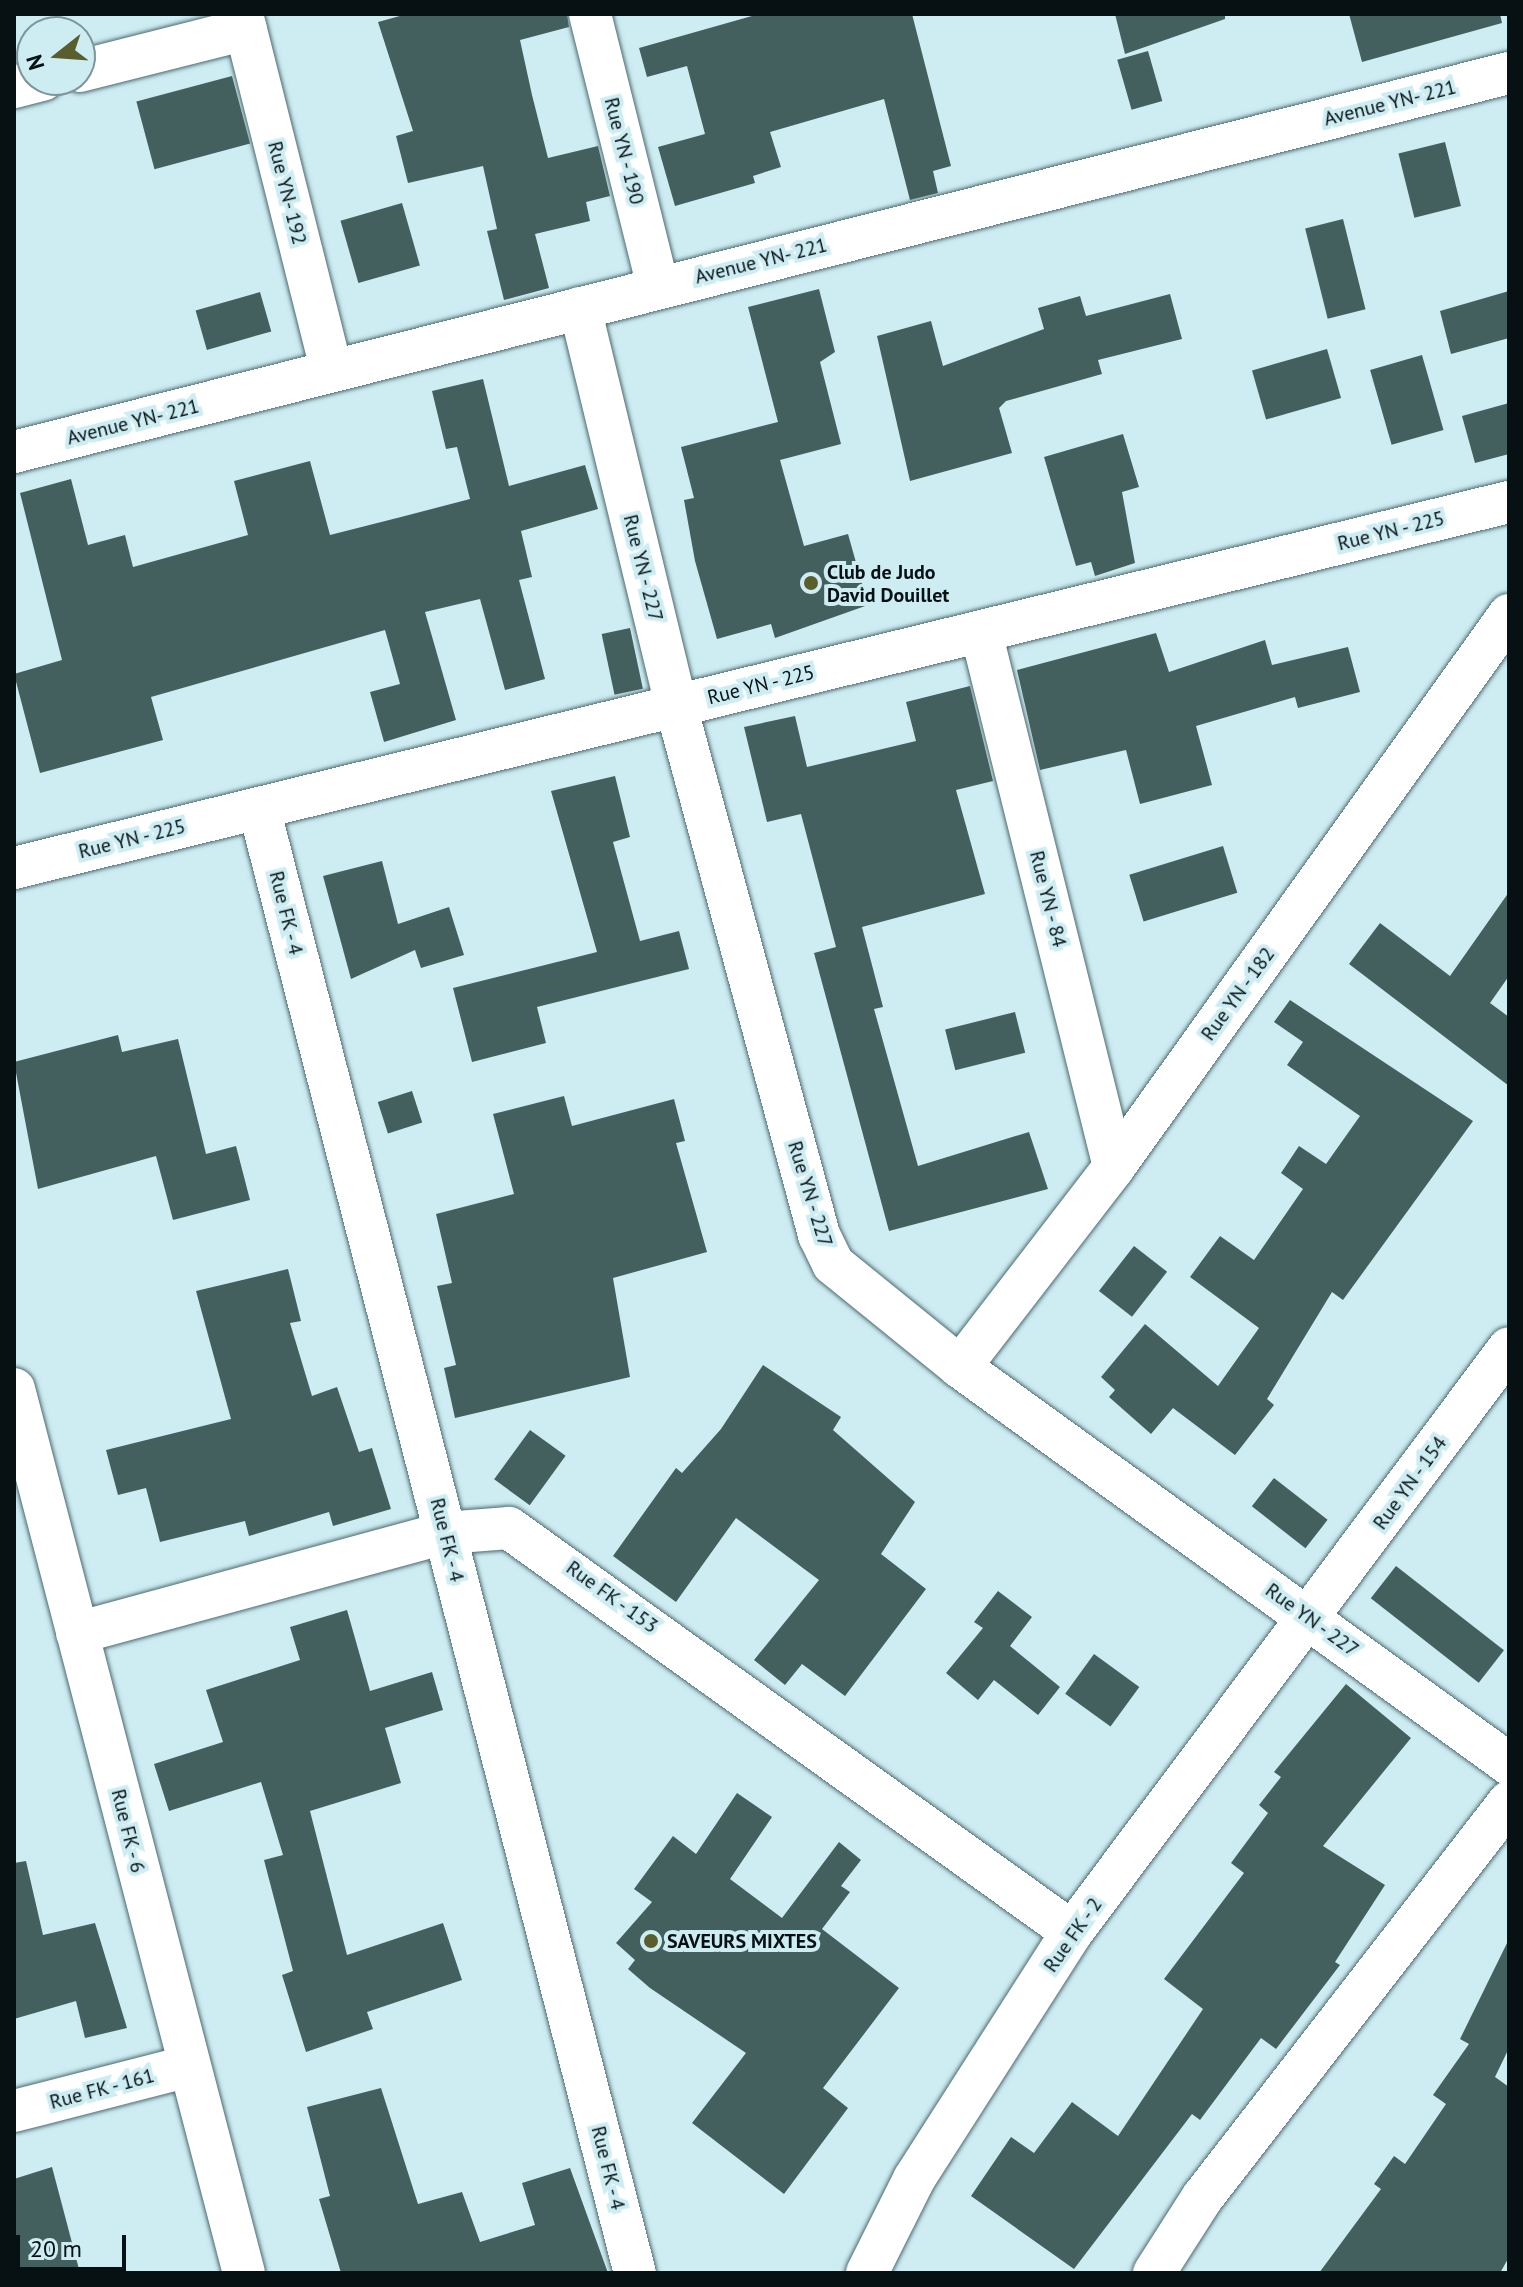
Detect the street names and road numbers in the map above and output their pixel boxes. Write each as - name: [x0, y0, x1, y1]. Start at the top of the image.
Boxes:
- street label: Avenue YN- 221: [1320, 75, 1460, 131]
- street label: Rue YN - 190: [599, 93, 649, 209]
- street label: Rue YN- 192: [262, 138, 312, 248]
- street label: Avenue YN- 221: [691, 233, 831, 289]
- street label: Avenue YN- 221: [63, 394, 203, 450]
- street label: Rue YN - 225: [1333, 506, 1449, 556]
- street label: Rue YN - 227: [618, 510, 668, 626]
- street label: Rue YN - 225: [703, 660, 819, 710]
- street label: Rue YN - 225: [74, 814, 190, 864]
- street label: Rue YN - 84: [1024, 846, 1072, 952]
- street label: Rue FK - 4: [264, 867, 308, 959]
- street label: Rue YN - 182: [1195, 941, 1281, 1047]
- street label: Rue YN - 227: [782, 1136, 838, 1252]
- street label: Rue YN - 154: [1367, 1430, 1453, 1536]
- street label: Rue FK - 4: [425, 1494, 469, 1586]
- street label: Rue FK - 153: [560, 1555, 664, 1639]
- street label: Rue YN - 227: [1259, 1577, 1365, 1663]
- street label: Rue FK - 6: [106, 1785, 150, 1877]
- street label: Rue FK - 2: [1038, 1892, 1108, 1978]
- street label: Rue FK - 161: [45, 2063, 159, 2115]
- street label: Rue FK - 4: [586, 2122, 630, 2214]

